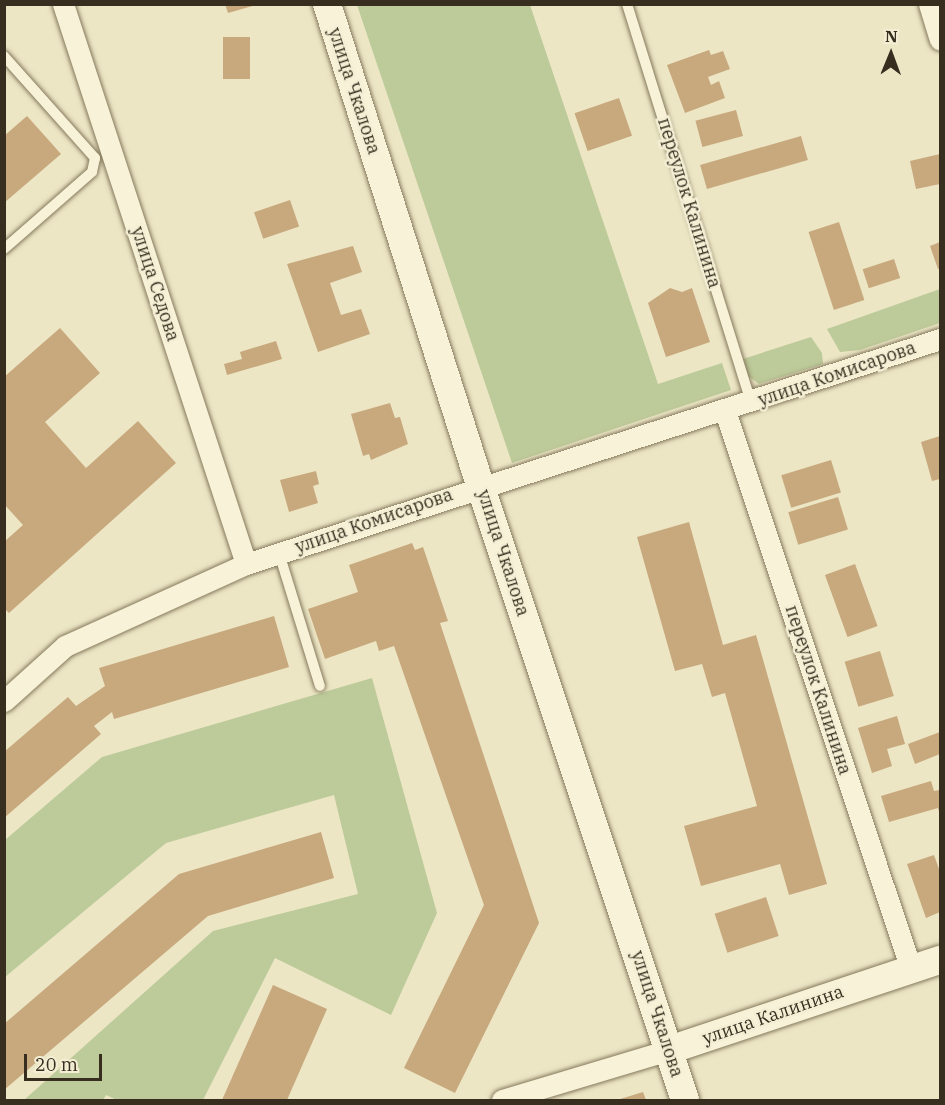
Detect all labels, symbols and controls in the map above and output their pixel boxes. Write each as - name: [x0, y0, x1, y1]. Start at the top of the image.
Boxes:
- north arrow: [861, 24, 921, 84]
- street label: улица Чкалова: [323, 25, 385, 157]
- text: N: [885, 26, 898, 46]
- street label: переулок Калинина: [653, 115, 725, 291]
- street label: улица Седова: [126, 224, 184, 344]
- street label: улица Комисарова: [755, 337, 919, 411]
- street label: улица Комисарова: [292, 484, 456, 558]
- street label: улица Чкалова: [472, 487, 534, 619]
- street label: переулок Калинина: [780, 602, 856, 778]
- street label: улица Чкалова: [626, 948, 688, 1080]
- street label: улица Калинина: [700, 981, 846, 1049]
- scale bar: [27, 1042, 105, 1080]
- text: 20 m: [35, 1053, 78, 1076]

